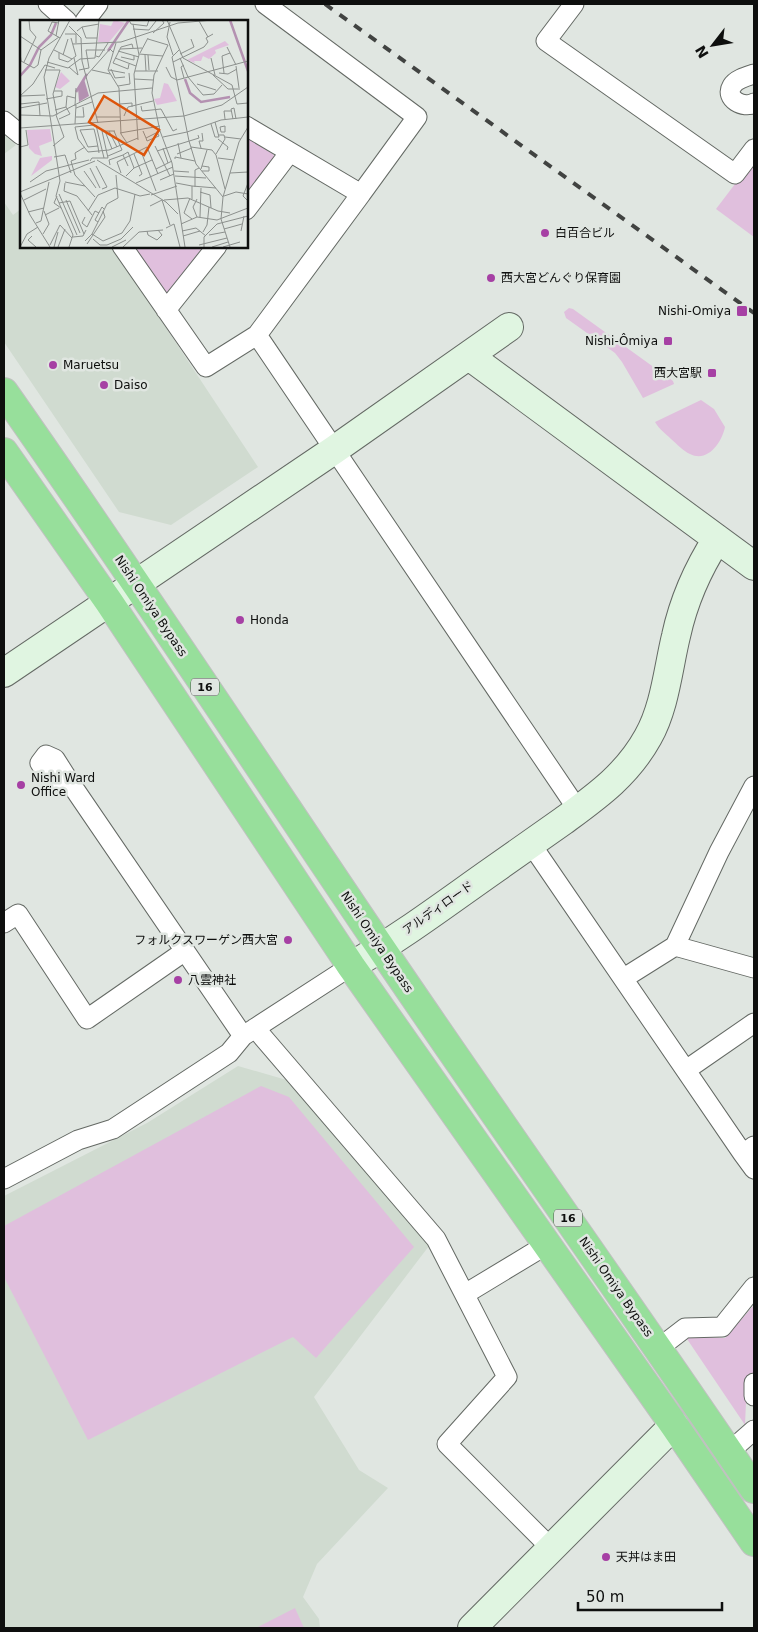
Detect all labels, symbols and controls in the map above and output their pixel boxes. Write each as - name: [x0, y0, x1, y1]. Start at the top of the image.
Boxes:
- inset map: [20, 20, 248, 248]
- north arrow: [688, 20, 738, 70]
- text: N: [692, 43, 712, 61]
- place label: 白百合ビル: [555, 226, 615, 240]
- marker: 白百合ビル: [539, 227, 551, 239]
- place label: 西大宮どんぐり保育園: [501, 271, 621, 285]
- marker: 西大宮どんぐり保育園: [485, 272, 497, 284]
- place label: Nishi-Omiya: [658, 304, 731, 318]
- marker: Nishi-Omiya: [735, 304, 749, 318]
- place label: Nishi-Ômiya: [585, 333, 658, 348]
- marker: Nishi-Ômiya: [662, 335, 674, 347]
- place label: Maruetsu: [63, 358, 119, 372]
- marker: Maruetsu: [47, 359, 59, 371]
- place label: 西大宮駅: [654, 366, 702, 380]
- marker: 西大宮駅: [706, 367, 718, 379]
- place label: Daiso: [114, 378, 148, 392]
- marker: Daiso: [98, 379, 110, 391]
- street label: Nishi Omiya Bypass: [112, 553, 190, 659]
- place label: Honda: [250, 613, 289, 627]
- marker: Honda: [234, 614, 246, 626]
- road number: 16: [191, 679, 219, 696]
- place label: Nishi Ward Office: [31, 771, 95, 799]
- marker: Nishi Ward Office: [15, 779, 27, 791]
- street label: アルディロード: [400, 878, 476, 938]
- street label: Nishi Omiya Bypass: [338, 889, 416, 995]
- place label: フォルクスワーゲン西大宮: [134, 933, 278, 947]
- marker: フォルクスワーゲン西大宮: [282, 934, 294, 946]
- place label: 八雲神社: [188, 973, 236, 987]
- marker: 八雲神社: [172, 974, 184, 986]
- road number: 16: [554, 1210, 582, 1226]
- street label: Nishi Omiya Bypass: [576, 1234, 656, 1340]
- place label: 天丼はま田: [616, 1550, 676, 1564]
- marker: 天丼はま田: [600, 1551, 612, 1563]
- scale bar: [578, 1580, 722, 1612]
- text: 50 m: [586, 1588, 624, 1606]

